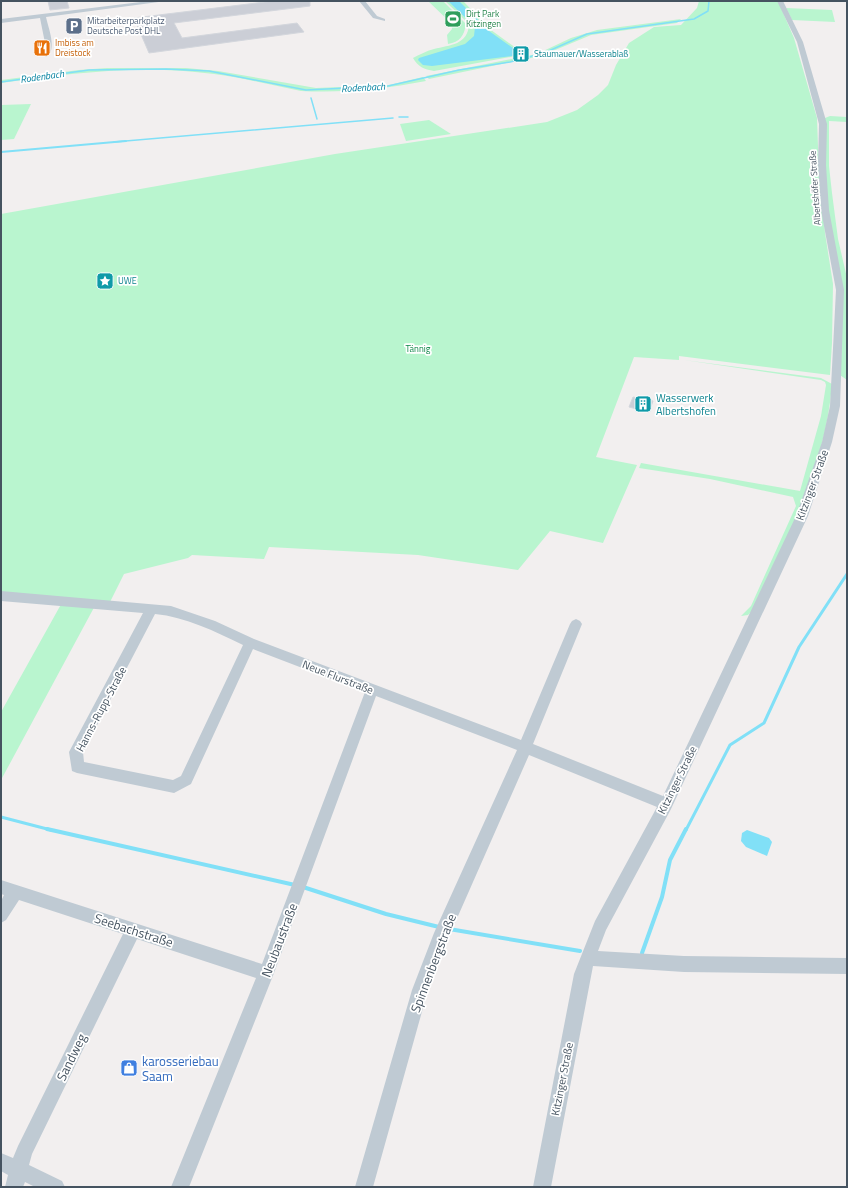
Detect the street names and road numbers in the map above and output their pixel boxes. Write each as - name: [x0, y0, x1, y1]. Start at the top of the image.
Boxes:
- street label: Albertshöfer Straße: [805, 150, 824, 226]
- street label: Kitzinger Straße: [792, 447, 832, 523]
- street label: Neue Flurstraße: [300, 656, 376, 698]
- street label: Hanns-Rupp-Straße: [72, 663, 130, 754]
- street label: Kitzinger Straße: [654, 743, 701, 817]
- street label: Neubaustraße: [256, 900, 302, 980]
- street label: Seebachstraße: [92, 908, 176, 952]
- street label: Spinnenbergstraße: [405, 911, 461, 1015]
- street label: Sandweg: [51, 1030, 91, 1084]
- street label: Kitzinger Straße: [547, 1041, 577, 1117]

